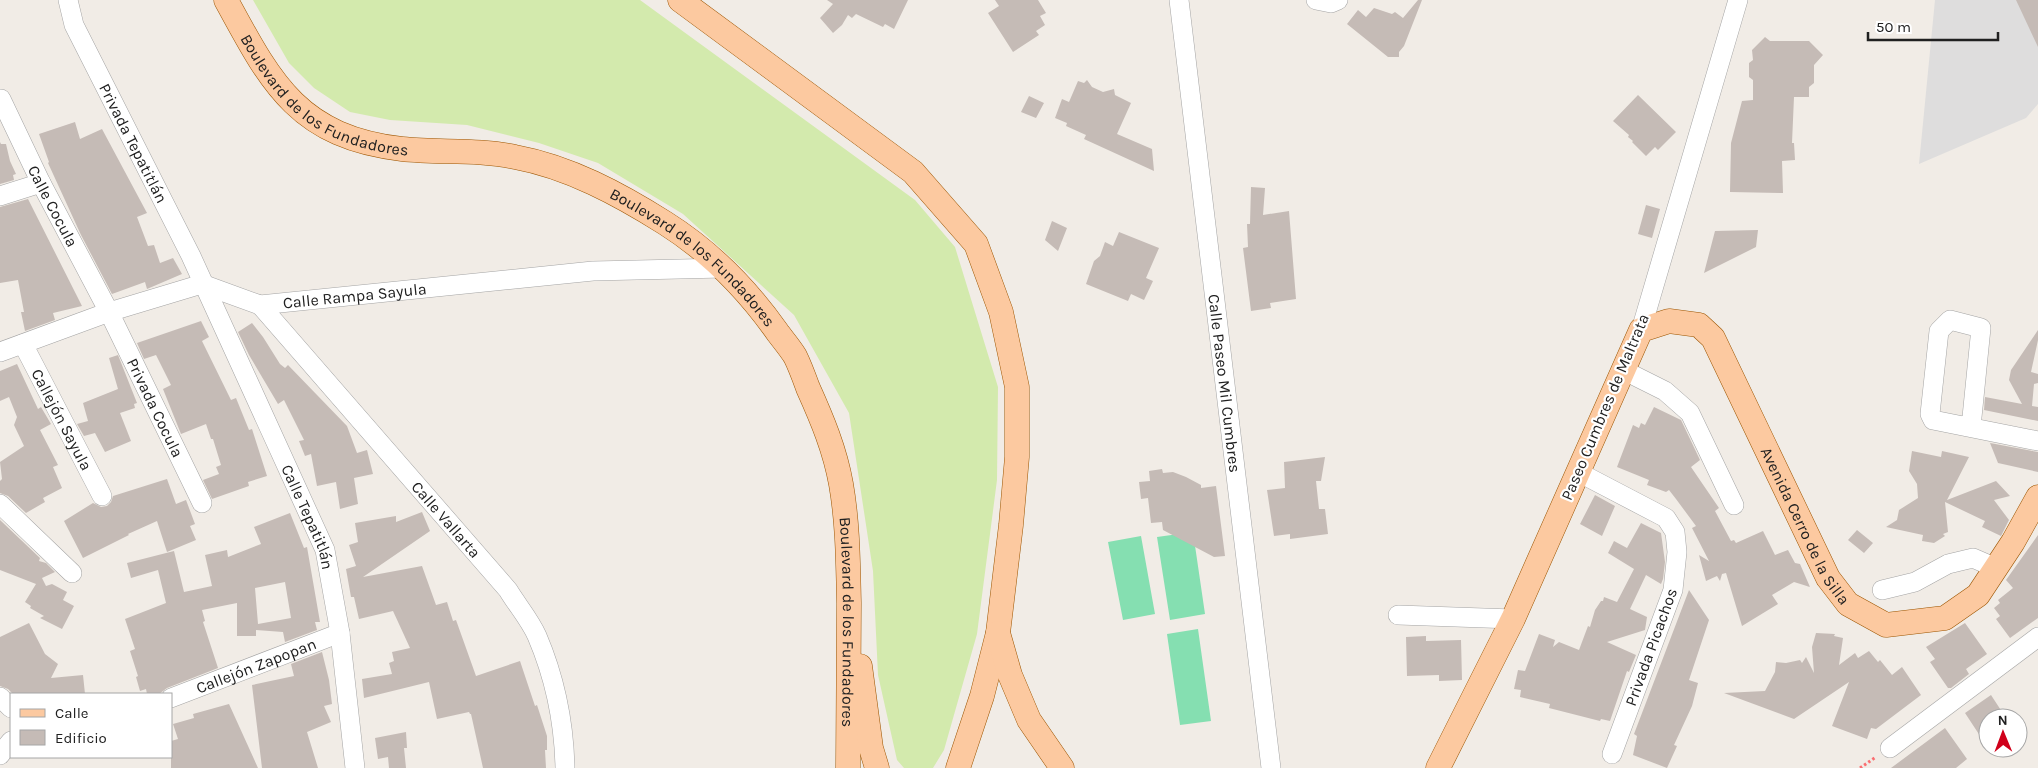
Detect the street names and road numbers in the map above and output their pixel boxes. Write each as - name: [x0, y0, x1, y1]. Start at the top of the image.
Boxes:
- street label: Boulevard de los Fundadores: [237, 30, 409, 159]
- street label: Privada Tepatitlán: [96, 80, 172, 206]
- street label: Calle Cocula: [24, 162, 82, 250]
- street label: Boulevard de los Fundadores: [607, 183, 779, 330]
- street label: Calle Rampa Sayula: [282, 279, 427, 312]
- street label: Calle Paseo Mil Cumbres: [1205, 293, 1245, 474]
- street label: Paseo Cumbres de Maltrata: [1557, 311, 1653, 503]
- street label: Privada Cocula: [123, 355, 188, 460]
- street label: Callejón Sayula: [28, 365, 96, 473]
- street label: Avenida Cerro de la Silla: [1757, 444, 1854, 608]
- street label: Calle Tepatitlán: [278, 461, 338, 571]
- street label: Calle Vallarta: [408, 477, 485, 561]
- street label: Boulevard de los Fundadores: [836, 516, 859, 727]
- street label: Privada Picachos: [1621, 585, 1681, 709]
- street label: Callejón Zapopan: [193, 634, 319, 697]

